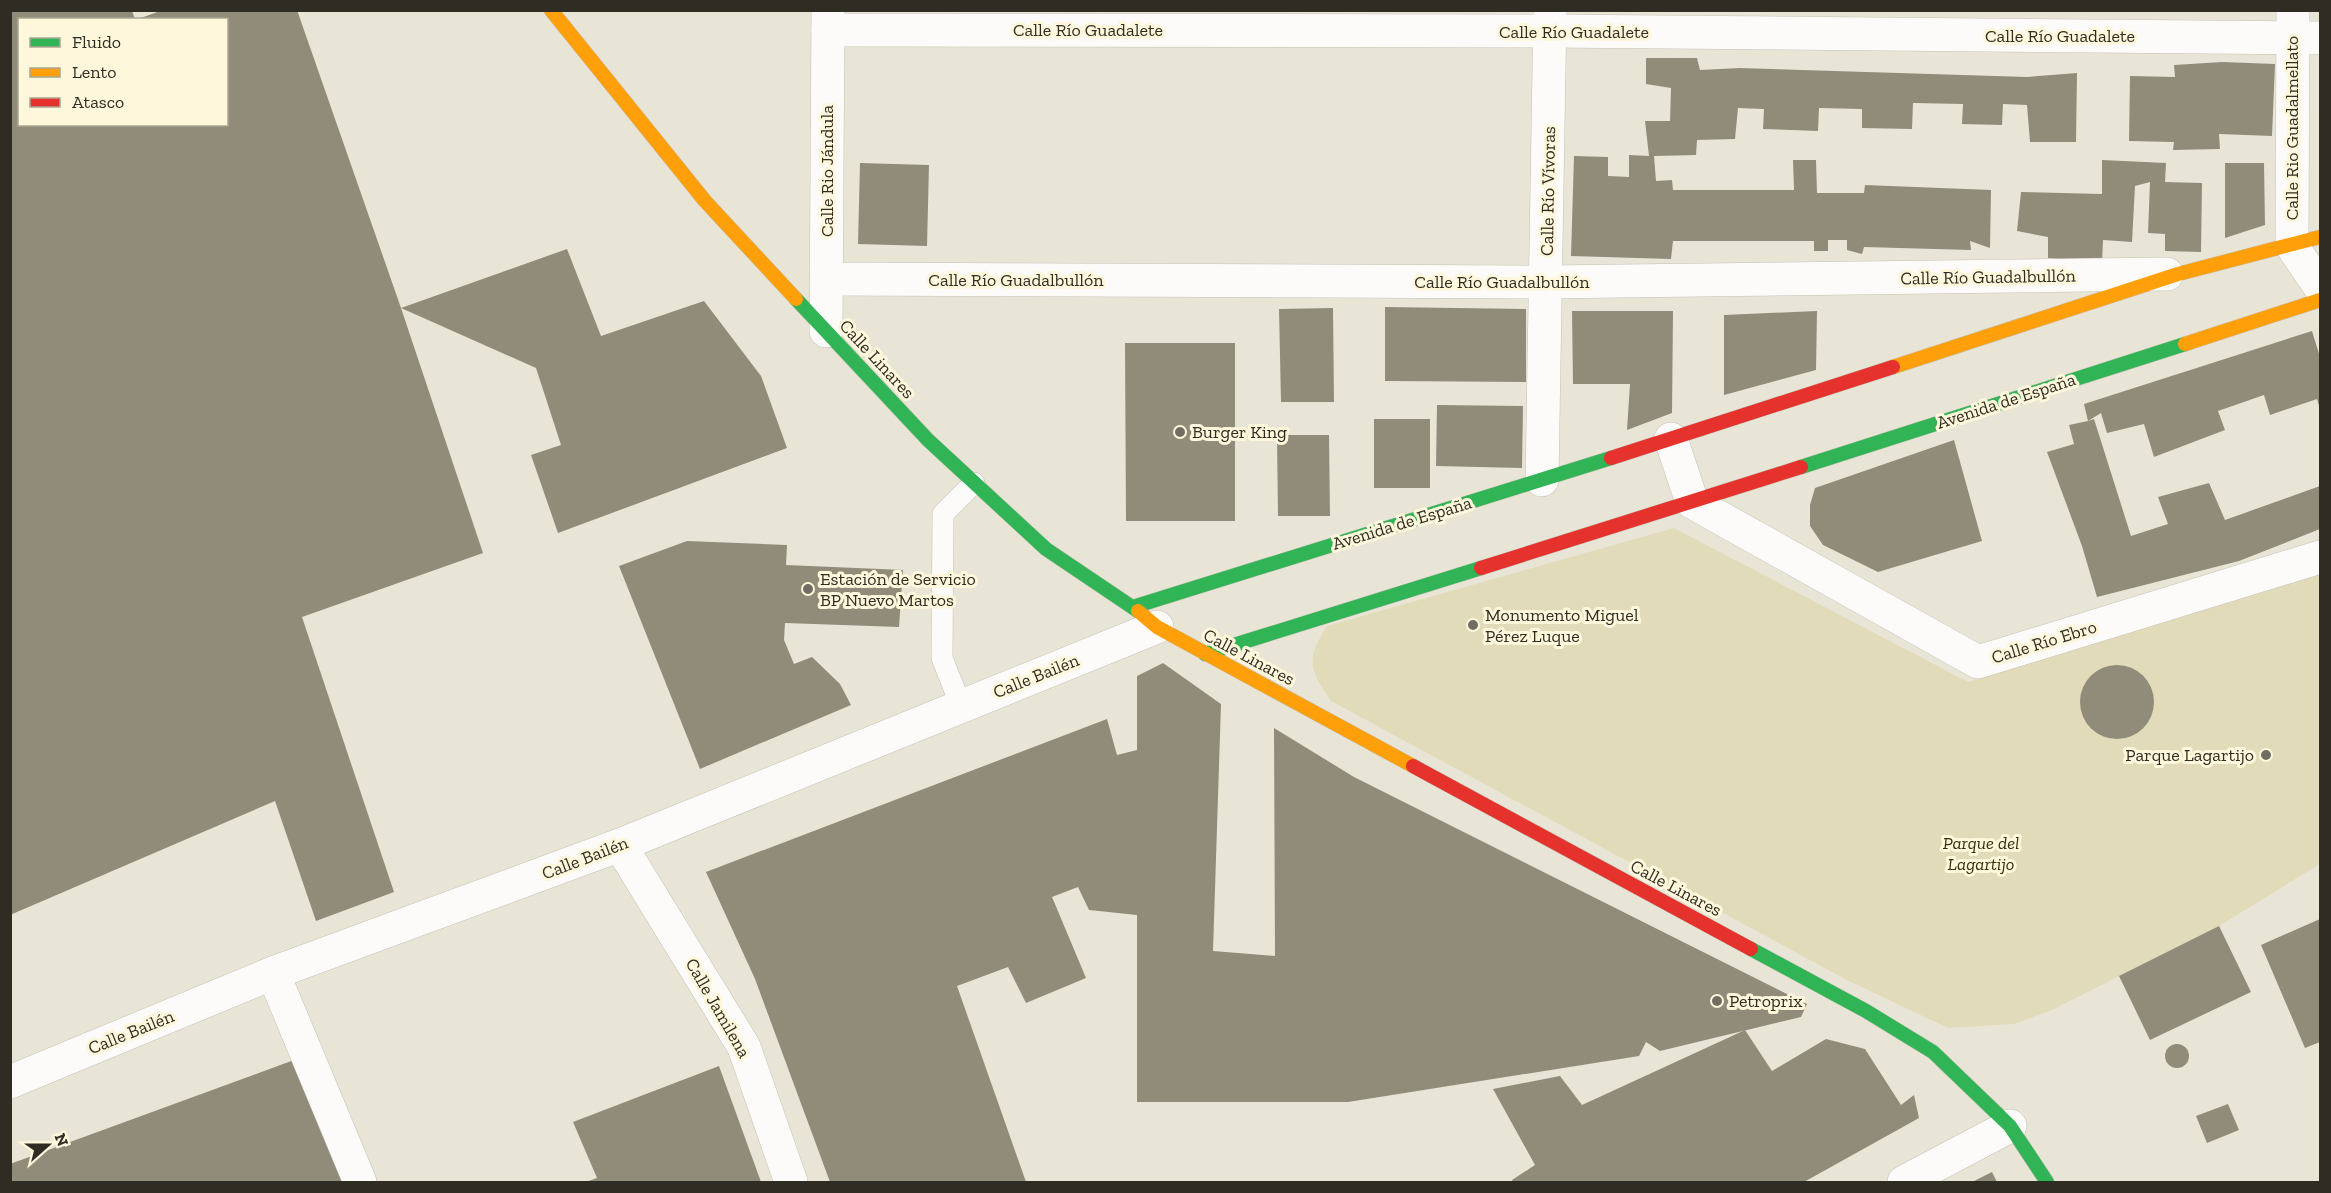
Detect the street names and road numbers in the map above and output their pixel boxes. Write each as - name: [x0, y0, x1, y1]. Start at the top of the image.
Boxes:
- street label: Calle Río Guadalete: [1013, 19, 1163, 41]
- street label: Calle Río Guadalete: [1499, 21, 1649, 43]
- street label: Calle Río Guadalete: [1985, 25, 2135, 47]
- street label: Calle Rio Guadalmellato: [2281, 36, 2303, 220]
- street label: Calle Rio Jándula: [816, 105, 838, 237]
- street label: Calle Río Vívoras: [1536, 126, 1560, 256]
- street label: Calle Río Guadalbullón: [1900, 264, 2077, 290]
- street label: Calle Río Guadalbullón: [928, 269, 1104, 291]
- street label: Calle Río Guadalbullón: [1414, 271, 1590, 293]
- street label: Calle Linares: [835, 315, 919, 403]
- street label: Avenida de España: [1934, 368, 2078, 434]
- street label: Avenida de España: [1330, 491, 1475, 555]
- street label: Calle Río Ebro: [1989, 616, 2099, 668]
- street label: Calle Linares: [1200, 624, 1298, 690]
- street label: Calle Bailén: [990, 649, 1083, 703]
- street label: Calle Bailén: [539, 831, 632, 885]
- street label: Calle Linares: [1627, 855, 1725, 921]
- street label: Calle Jamilena: [681, 954, 756, 1062]
- street label: Calle Bailén: [85, 1005, 178, 1059]

